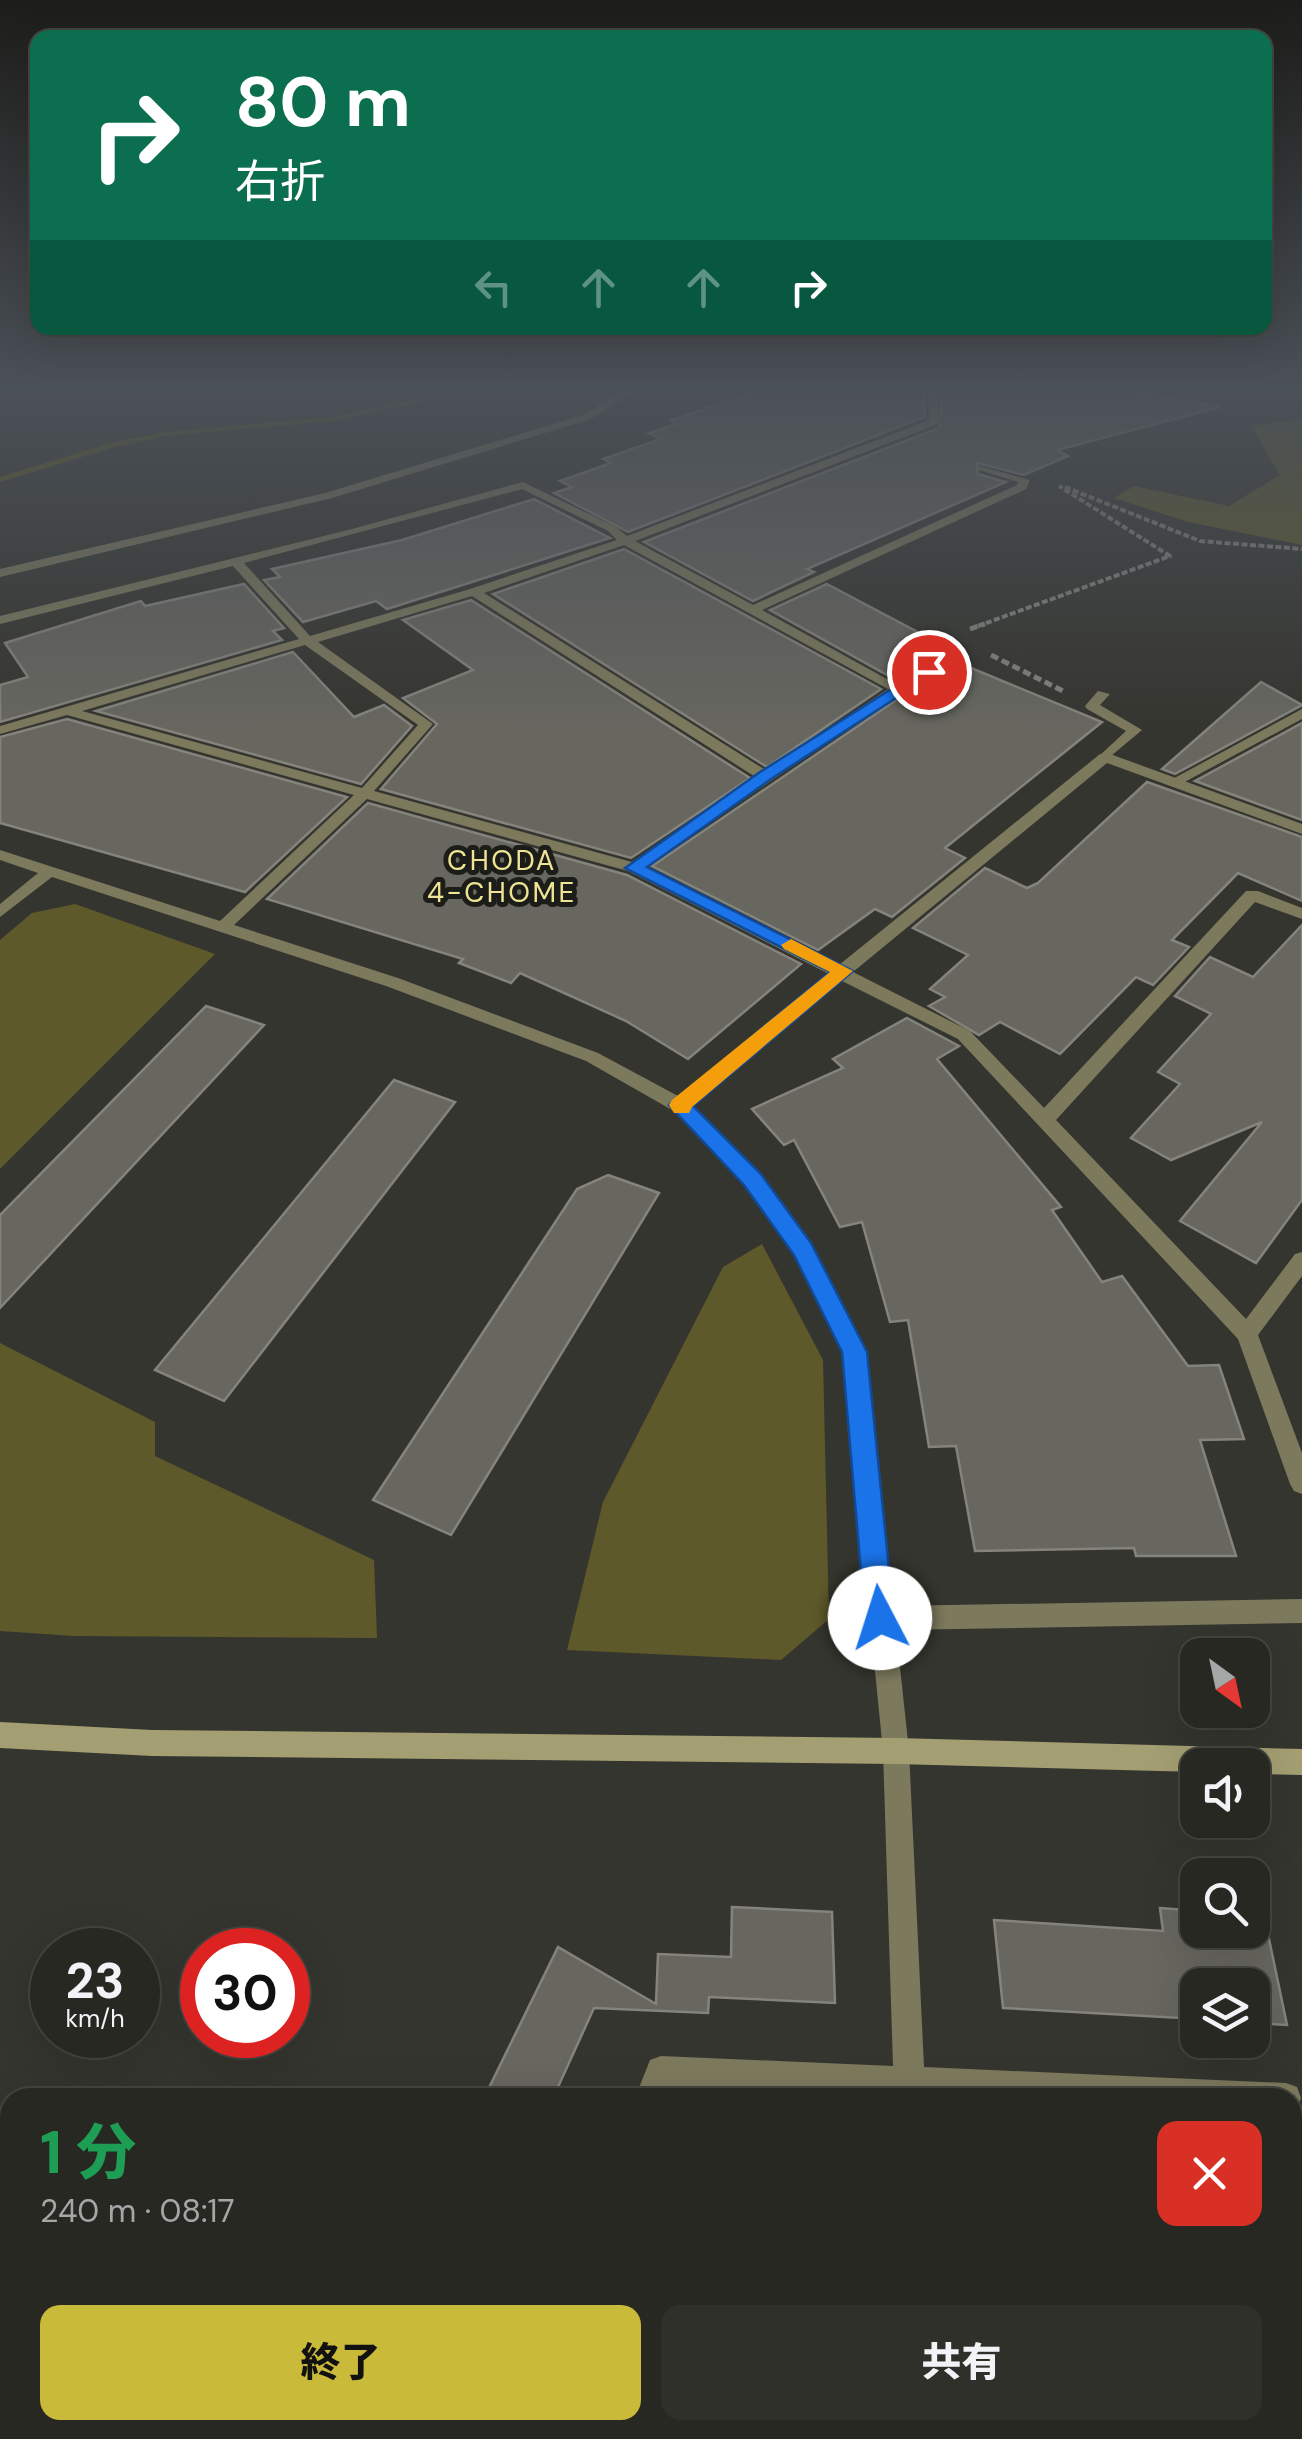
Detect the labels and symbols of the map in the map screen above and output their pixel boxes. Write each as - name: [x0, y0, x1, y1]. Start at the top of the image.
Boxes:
- pin: [887, 630, 972, 715]
- district label: CHODA 4-CHOME: [427, 842, 577, 911]
- position arrow: [828, 1566, 932, 1670]
- north arrow: [1180, 1638, 1270, 1728]
- speed limit sign: 30: [180, 1928, 310, 2058]

